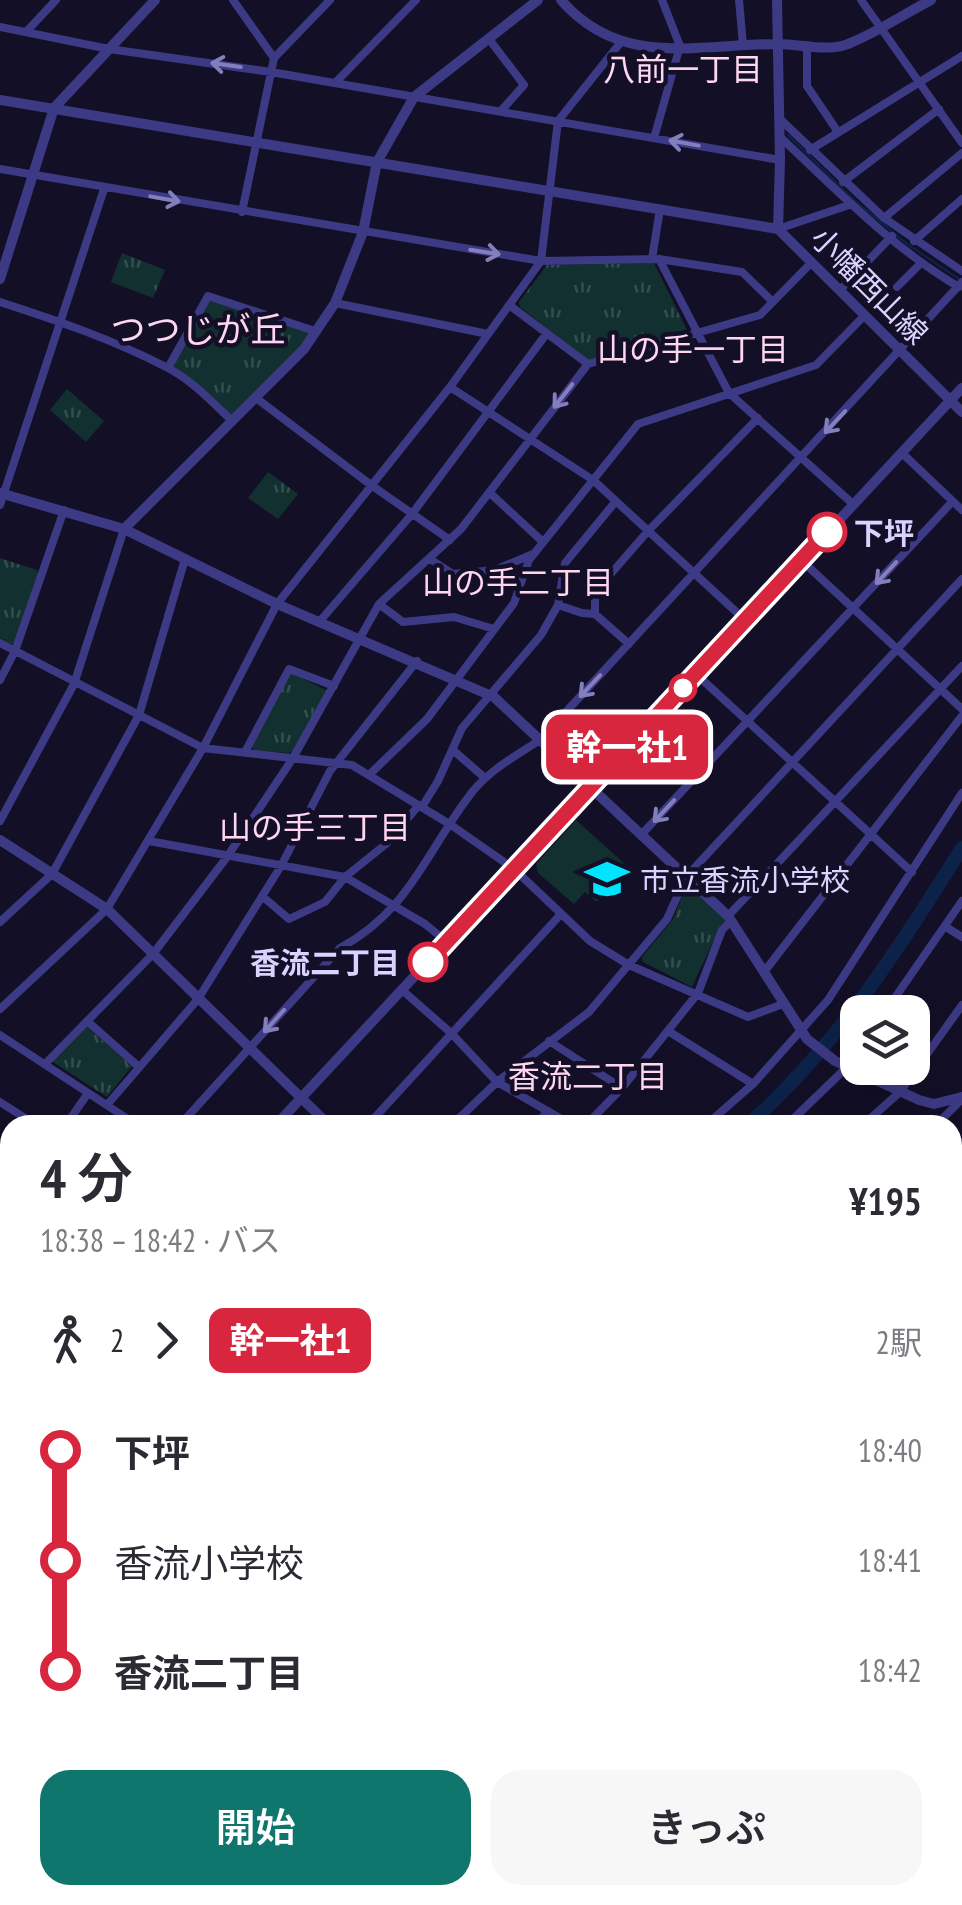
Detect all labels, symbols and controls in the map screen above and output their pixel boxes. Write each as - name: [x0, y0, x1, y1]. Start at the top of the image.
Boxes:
- district label: 八前一丁目: [603, 48, 763, 90]
- one-way arrow: [210, 56, 242, 74]
- one-way arrow: [668, 133, 701, 152]
- one-way arrow: [148, 190, 181, 209]
- street label: 小幡西山線: [803, 218, 937, 352]
- one-way arrow: [469, 243, 501, 262]
- district label: つつじが丘: [110, 306, 286, 352]
- district label: 山の手一丁目: [597, 328, 789, 370]
- one-way arrow: [553, 382, 574, 409]
- one-way arrow: [823, 409, 847, 435]
- marker: 下坪: [808, 513, 846, 551]
- place label: 下坪: [854, 513, 914, 552]
- one-way arrow: [875, 560, 898, 585]
- district label: 山の手二丁目: [422, 561, 614, 603]
- one-way arrow: [578, 673, 601, 698]
- unlabelled marker: [670, 675, 696, 701]
- line badge: 幹一社1: [557, 714, 697, 780]
- text: 幹一社1: [566, 724, 688, 770]
- one-way arrow: [652, 798, 676, 822]
- district label: 山の手三丁目: [219, 806, 411, 848]
- school or university icon: 市立香流小学校: [583, 855, 631, 903]
- place label: 市立香流小学校: [640, 860, 850, 899]
- place label: 香流二丁目: [250, 943, 400, 982]
- marker: 香流二丁目: [409, 943, 447, 981]
- map controls: [840, 995, 930, 1085]
- button: layers: [840, 995, 930, 1085]
- one-way arrow: [263, 1008, 286, 1033]
- district label: 香流二丁目: [508, 1055, 668, 1097]
- text: 4 分: [40, 1142, 133, 1213]
- text: ¥195: [849, 1176, 922, 1225]
- text: 18:38 – 18:42 · バス: [40, 1219, 281, 1261]
- icon: walk: [40, 1313, 95, 1368]
- icon: forward: [139, 1313, 194, 1368]
- text: 幹一社1: [229, 1317, 351, 1363]
- text: 2: [110, 1319, 124, 1361]
- text: 2駅: [876, 1321, 922, 1363]
- text: 下坪: [114, 1428, 190, 1477]
- text: 18:40: [858, 1429, 922, 1471]
- text: 香流小学校: [114, 1538, 304, 1587]
- text: 18:41: [858, 1539, 922, 1581]
- text: 香流二丁目: [114, 1648, 304, 1697]
- text: 18:42: [858, 1649, 922, 1691]
- button: 開始: [40, 1770, 471, 1885]
- button: きっぷ: [491, 1770, 922, 1885]

